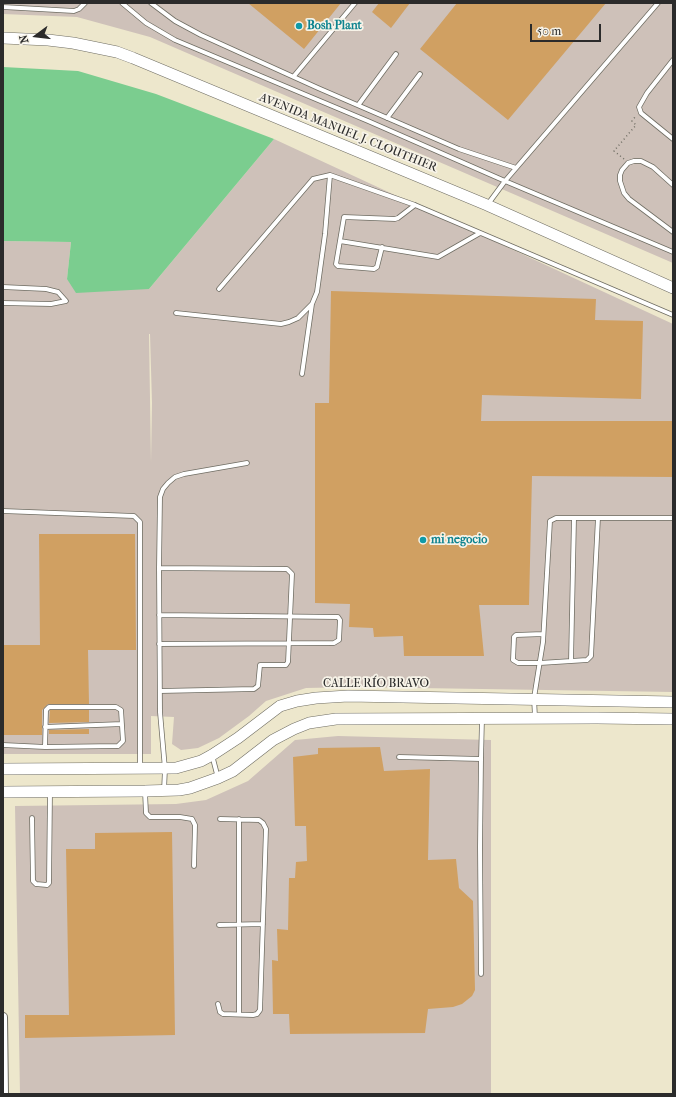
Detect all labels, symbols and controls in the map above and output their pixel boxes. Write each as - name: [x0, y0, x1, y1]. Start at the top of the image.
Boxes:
- north arrow: [16, 16, 56, 56]
- scale bar: [532, 16, 603, 42]
- place label: Bosh Plant: [307, 19, 362, 33]
- marker: Bosh Plant: [294, 21, 304, 31]
- text: 50 m: [537, 24, 561, 38]
- text: N: [17, 34, 31, 45]
- street label: AVENIDA MANUEL J. CLOUTHIER: [257, 91, 439, 175]
- place label: mi negocio: [431, 533, 487, 547]
- marker: mi negocio: [418, 535, 428, 545]
- street label: CALLE RÍO BRAVO: [323, 677, 429, 691]

